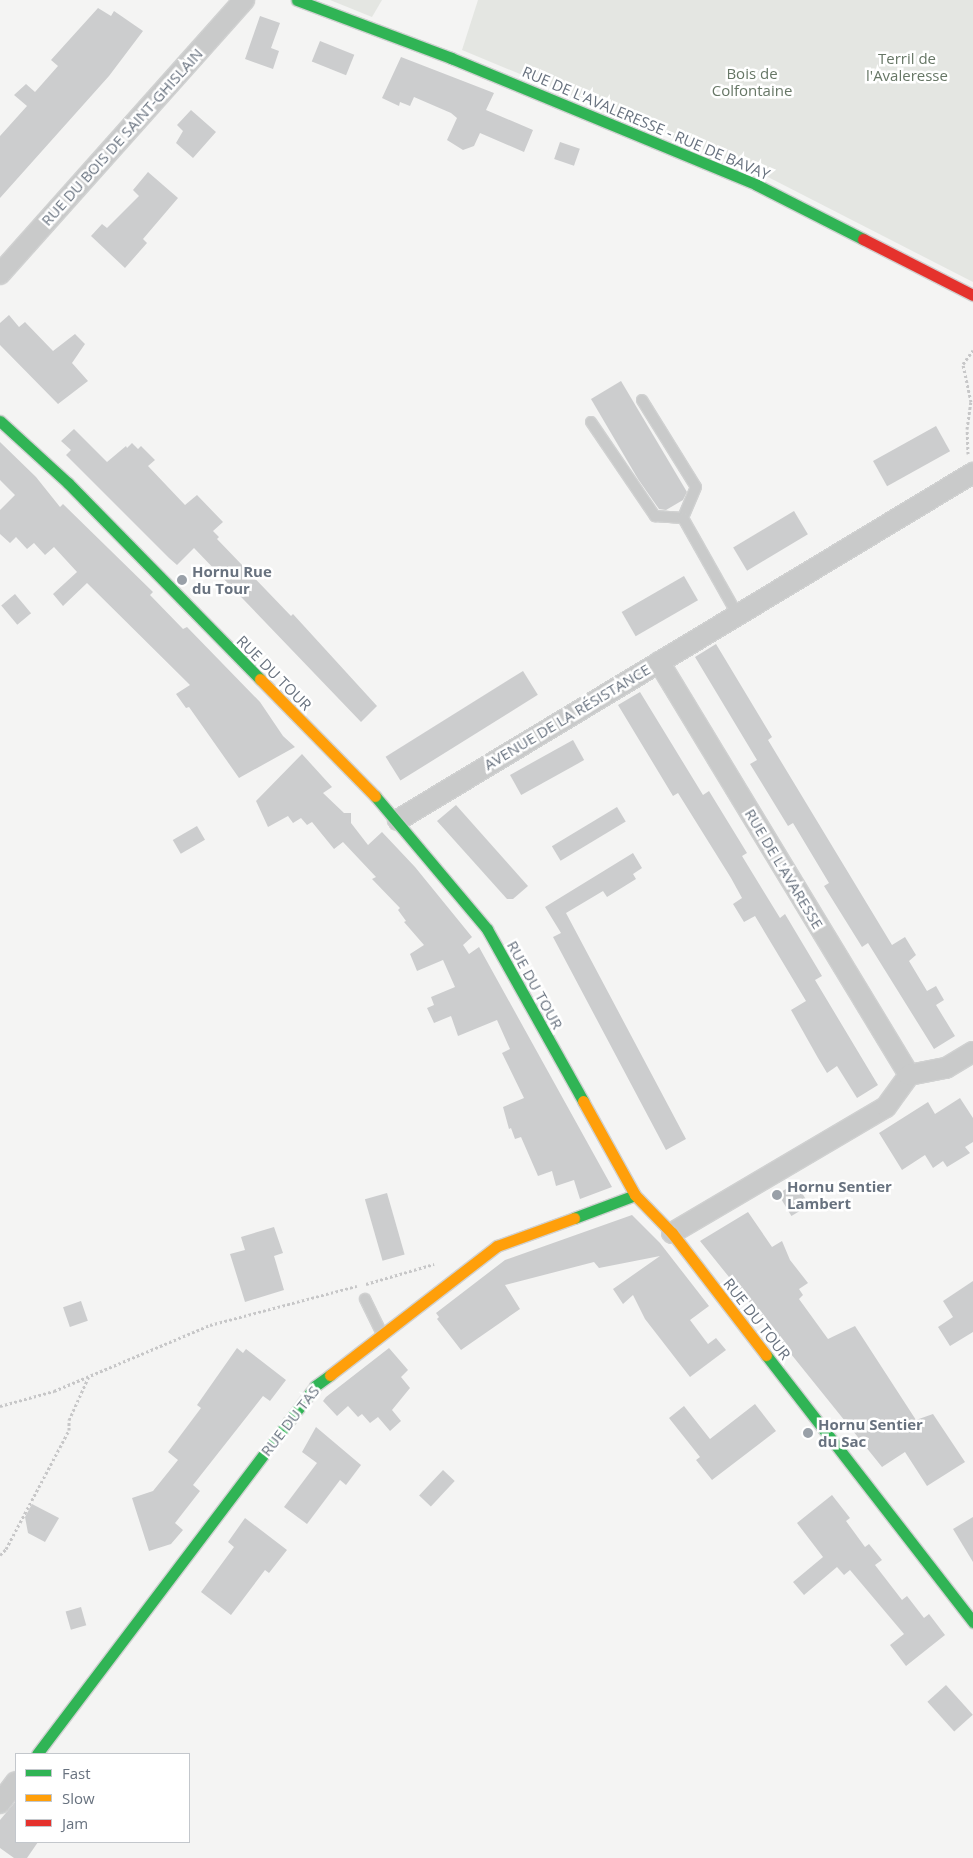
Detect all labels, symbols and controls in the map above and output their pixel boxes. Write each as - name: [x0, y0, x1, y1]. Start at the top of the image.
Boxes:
- street label: RUE DU BOIS DE SAINT-GHISLAIN: [38, 45, 206, 229]
- park label: Terril de l'Avaleresse: [866, 49, 948, 84]
- street label: RUE DE L'AVALERESSE - RUE DE BAVAY: [519, 63, 773, 183]
- park label: Bois de Colfontaine: [712, 64, 792, 99]
- place label: Hornu Rue du Tour: [192, 562, 272, 597]
- marker: Hornu Rue du Tour: [176, 574, 188, 586]
- street label: RUE DU TOUR: [233, 632, 315, 714]
- street label: AVENUE DE LA RÉSISTANCE: [481, 660, 653, 774]
- street label: RUE DE L'AVARESSE: [741, 806, 827, 932]
- street label: RUE DU TOUR: [503, 938, 567, 1032]
- place label: Hornu Sentier Lambert: [787, 1177, 892, 1212]
- marker: Hornu Sentier Lambert: [771, 1189, 783, 1201]
- street label: RUE DU TOUR: [720, 1275, 794, 1363]
- street label: RUE DU TAS: [257, 1382, 323, 1460]
- place label: Hornu Sentier du Sac: [818, 1415, 923, 1450]
- marker: Hornu Sentier du Sac: [802, 1427, 814, 1439]
- legend: [15, 1753, 190, 1843]
- text: Fast: [62, 1763, 91, 1783]
- text: Slow: [62, 1788, 95, 1808]
- text: Jam: [62, 1813, 88, 1833]

